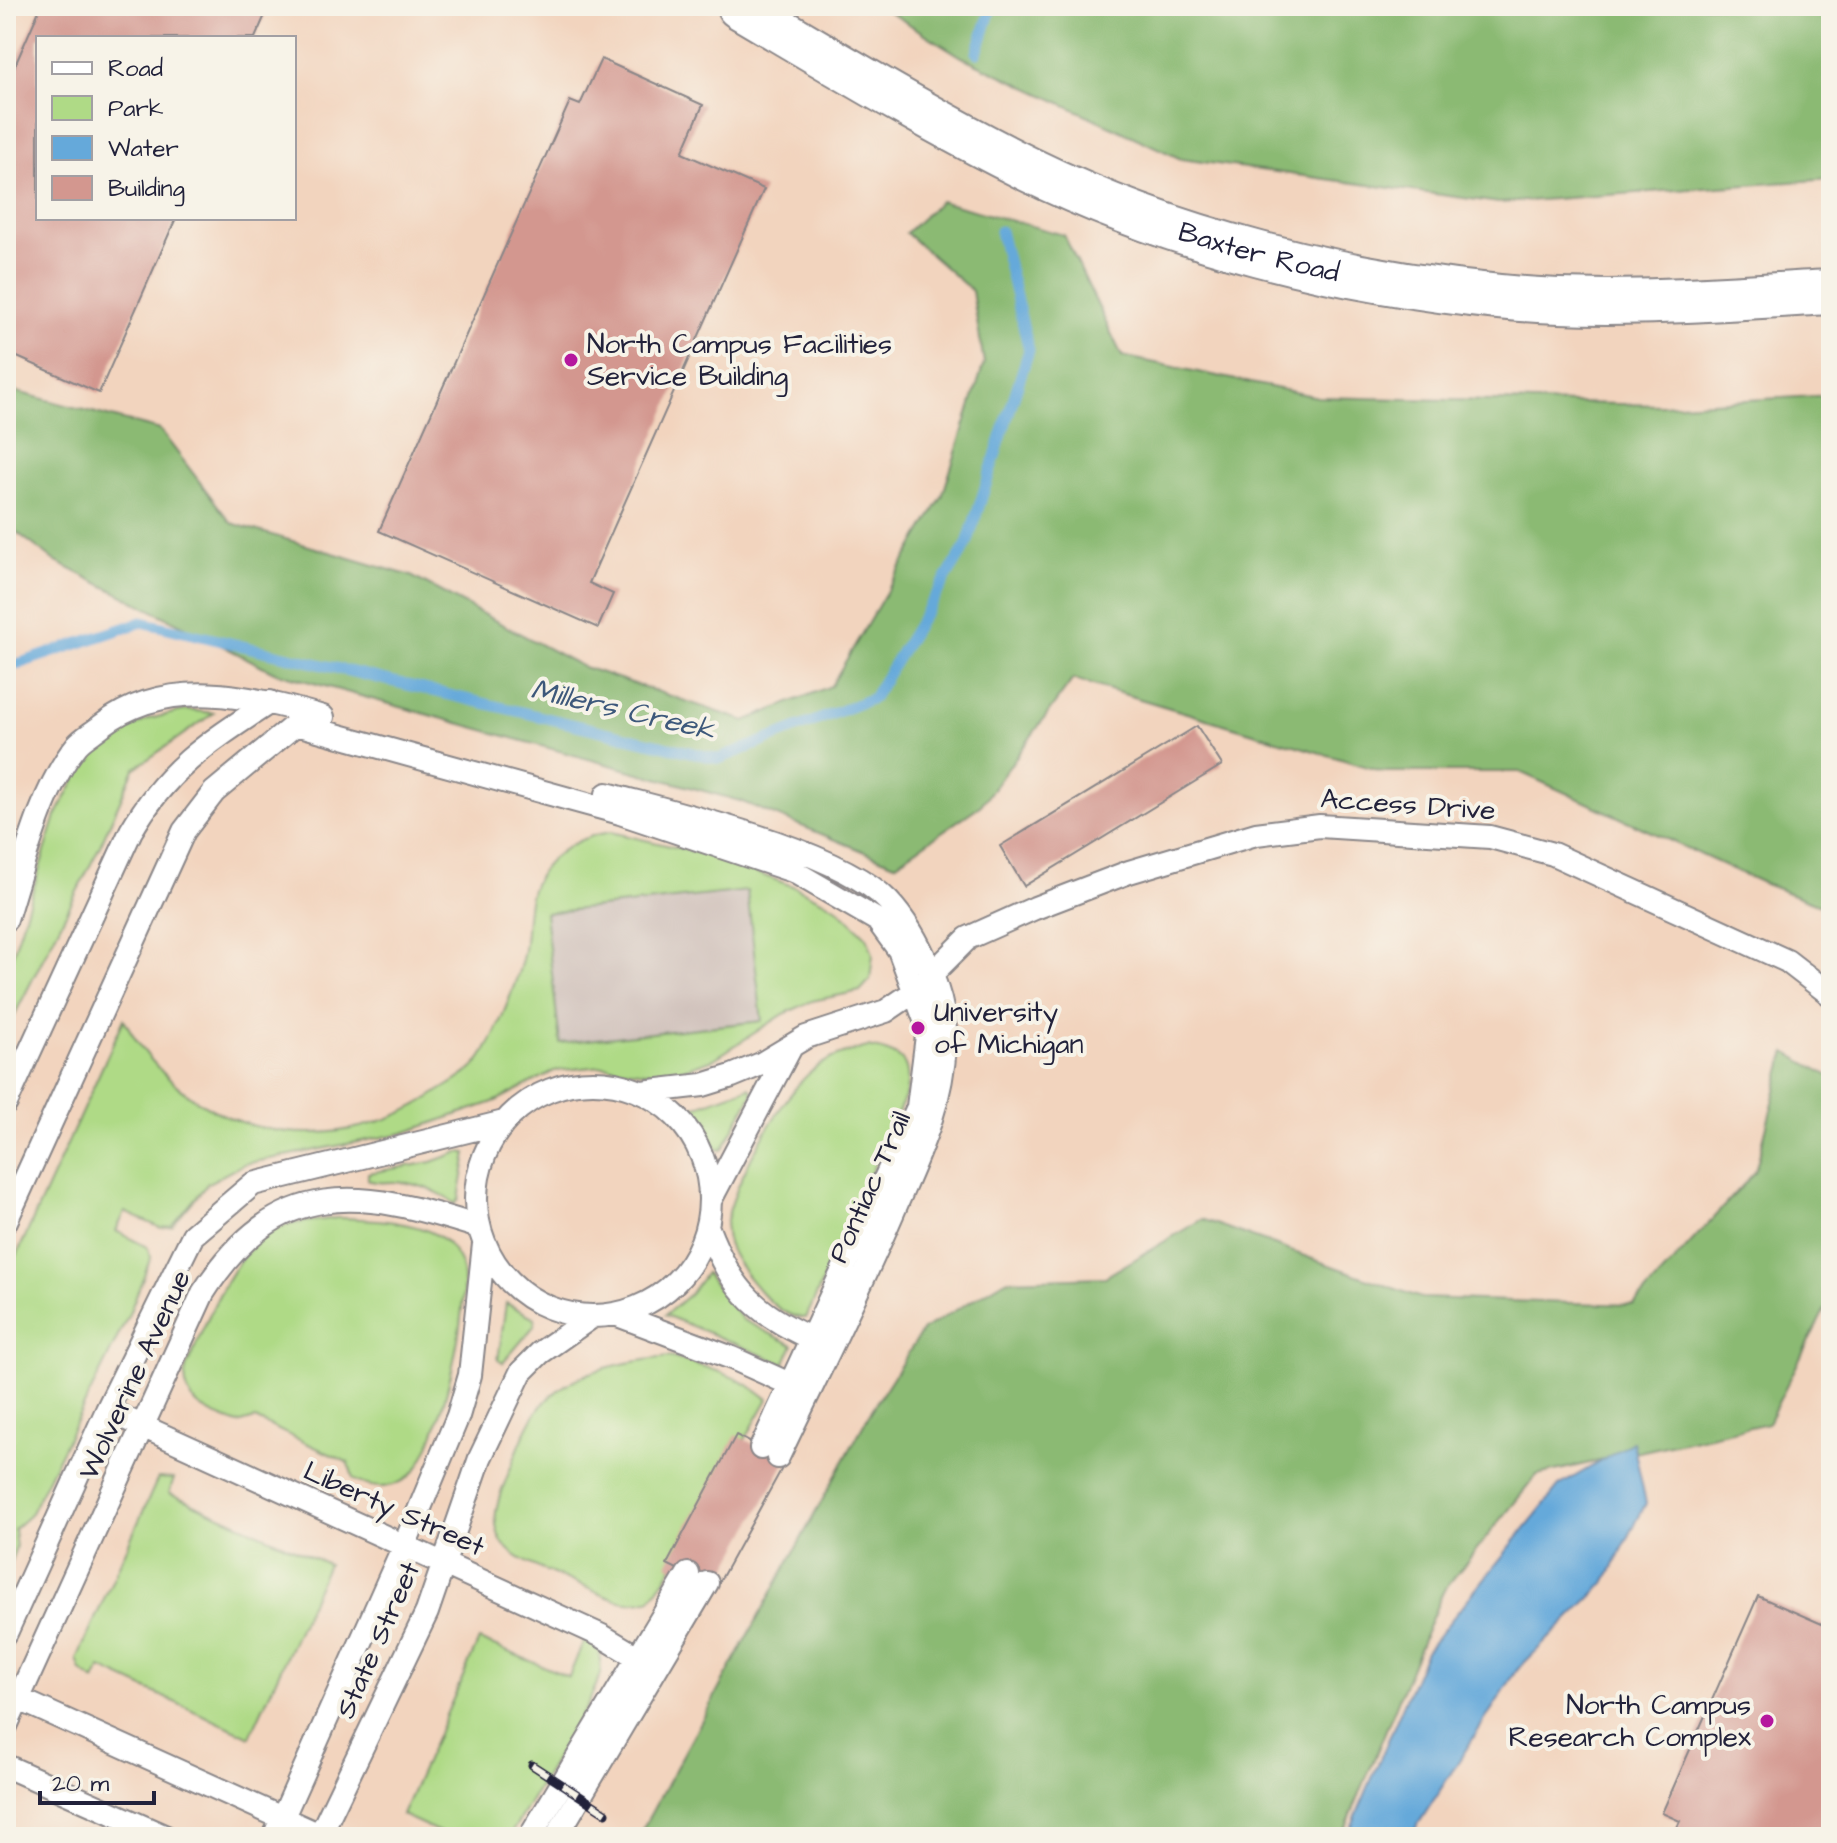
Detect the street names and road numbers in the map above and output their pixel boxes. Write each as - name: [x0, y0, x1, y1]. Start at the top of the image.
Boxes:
- street label: Baxter Road: [1174, 212, 1343, 292]
- street label: Access Drive: [1319, 779, 1497, 831]
- street label: Pontiac Trail: [819, 1105, 921, 1269]
- street label: Wolverine Avenue: [69, 1264, 201, 1486]
- street label: Liberty Street: [297, 1452, 491, 1568]
- street label: State Street: [326, 1555, 430, 1724]

